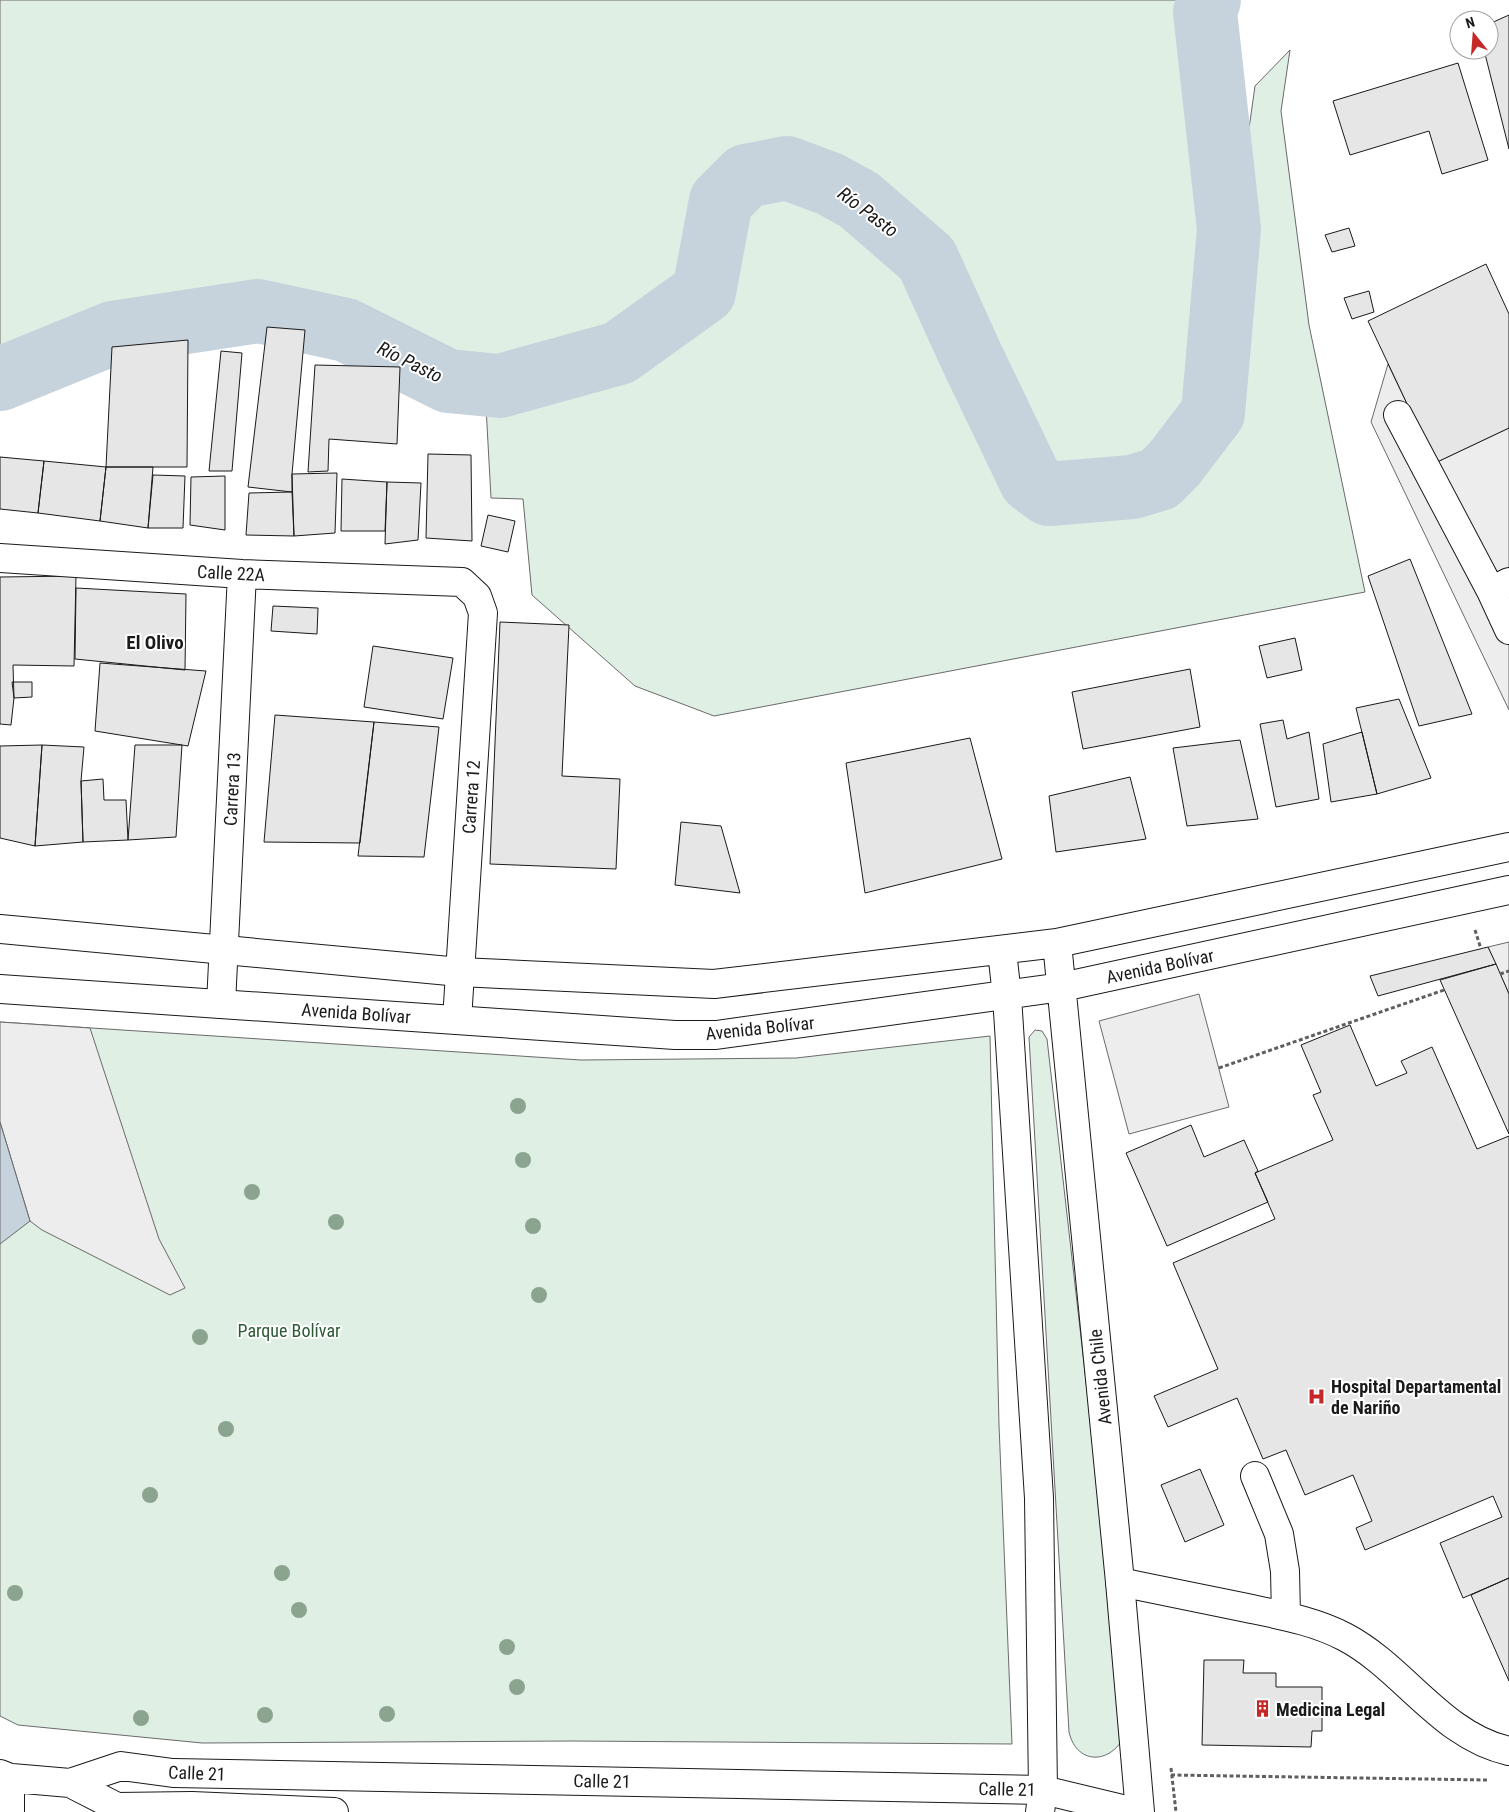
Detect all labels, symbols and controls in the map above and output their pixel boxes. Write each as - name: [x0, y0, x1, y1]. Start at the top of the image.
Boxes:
- north arrow: [1449, 10, 1499, 60]
- text: N: [1464, 14, 1477, 31]
- water label: Río Pasto: [833, 182, 903, 242]
- water label: Río Pasto: [374, 336, 446, 388]
- street label: Calle 22A: [197, 561, 266, 585]
- district label: El Olivo: [126, 631, 184, 654]
- street label: Carrera 13: [220, 752, 244, 826]
- street label: Carrera 12: [458, 759, 484, 835]
- street label: Avenida Bolívar: [1104, 944, 1216, 988]
- street label: Avenida Bolívar: [301, 999, 412, 1027]
- street label: Avenida Bolívar: [704, 1012, 816, 1044]
- park label: Parque Bolívar: [238, 1320, 341, 1341]
- street label: Avenida Chile: [1085, 1328, 1115, 1426]
- place label: Hospital Departamental de Nariño: [1331, 1376, 1501, 1418]
- hospital icon: Hospital Departamental de Nariño: [1307, 1386, 1327, 1406]
- building icon: Medicina Legal: [1252, 1699, 1272, 1719]
- place label: Medicina Legal: [1276, 1699, 1385, 1720]
- street label: Calle 21: [168, 1762, 226, 1784]
- street label: Calle 21: [573, 1770, 631, 1792]
- street label: Calle 21: [978, 1778, 1036, 1800]

